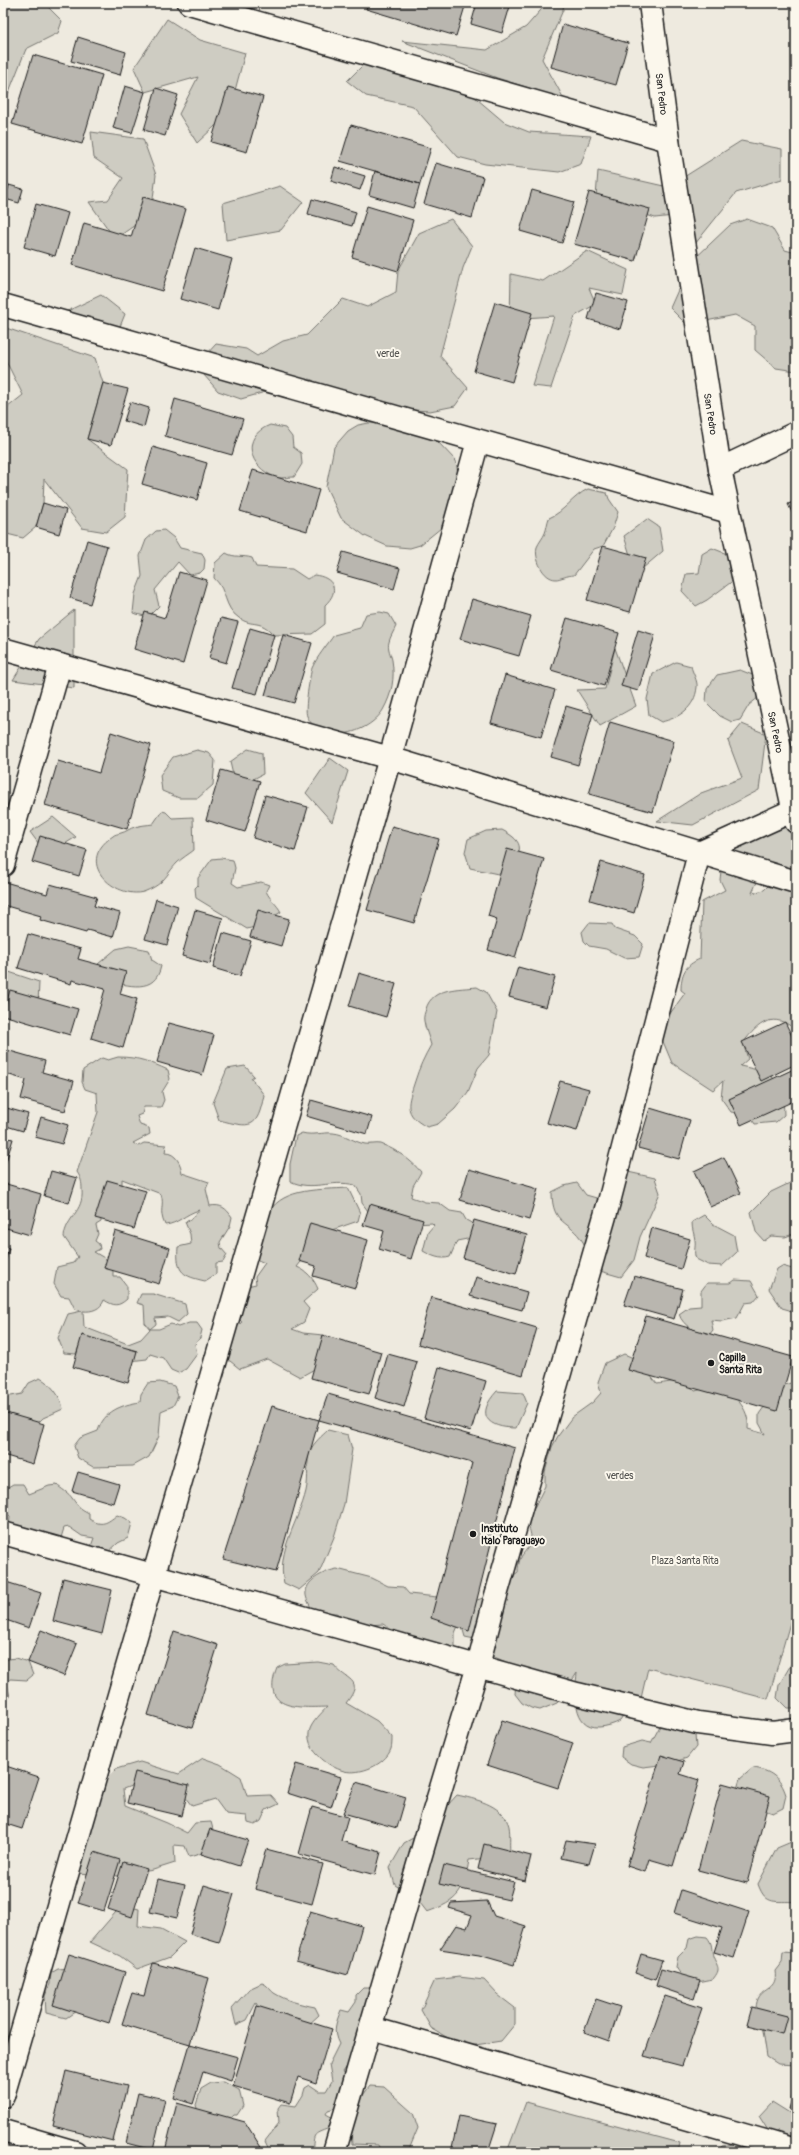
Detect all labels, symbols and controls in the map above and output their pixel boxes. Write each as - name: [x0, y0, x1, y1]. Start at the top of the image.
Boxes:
- street label: San Pedro: [652, 72, 670, 116]
- park label: verde: [376, 348, 399, 360]
- street label: San Pedro: [701, 392, 719, 437]
- street label: San Pedro: [765, 710, 785, 755]
- place label: Capilla Santa Rita: [719, 1352, 762, 1376]
- marker: Capilla Santa Rita: [706, 1358, 716, 1368]
- park label: verdes: [605, 1470, 634, 1482]
- place label: Instituto Italo Paraguayo: [481, 1523, 545, 1547]
- marker: Instituto Italo Paraguayo: [468, 1529, 478, 1539]
- park label: Plaza Santa Rita: [651, 1555, 719, 1567]

